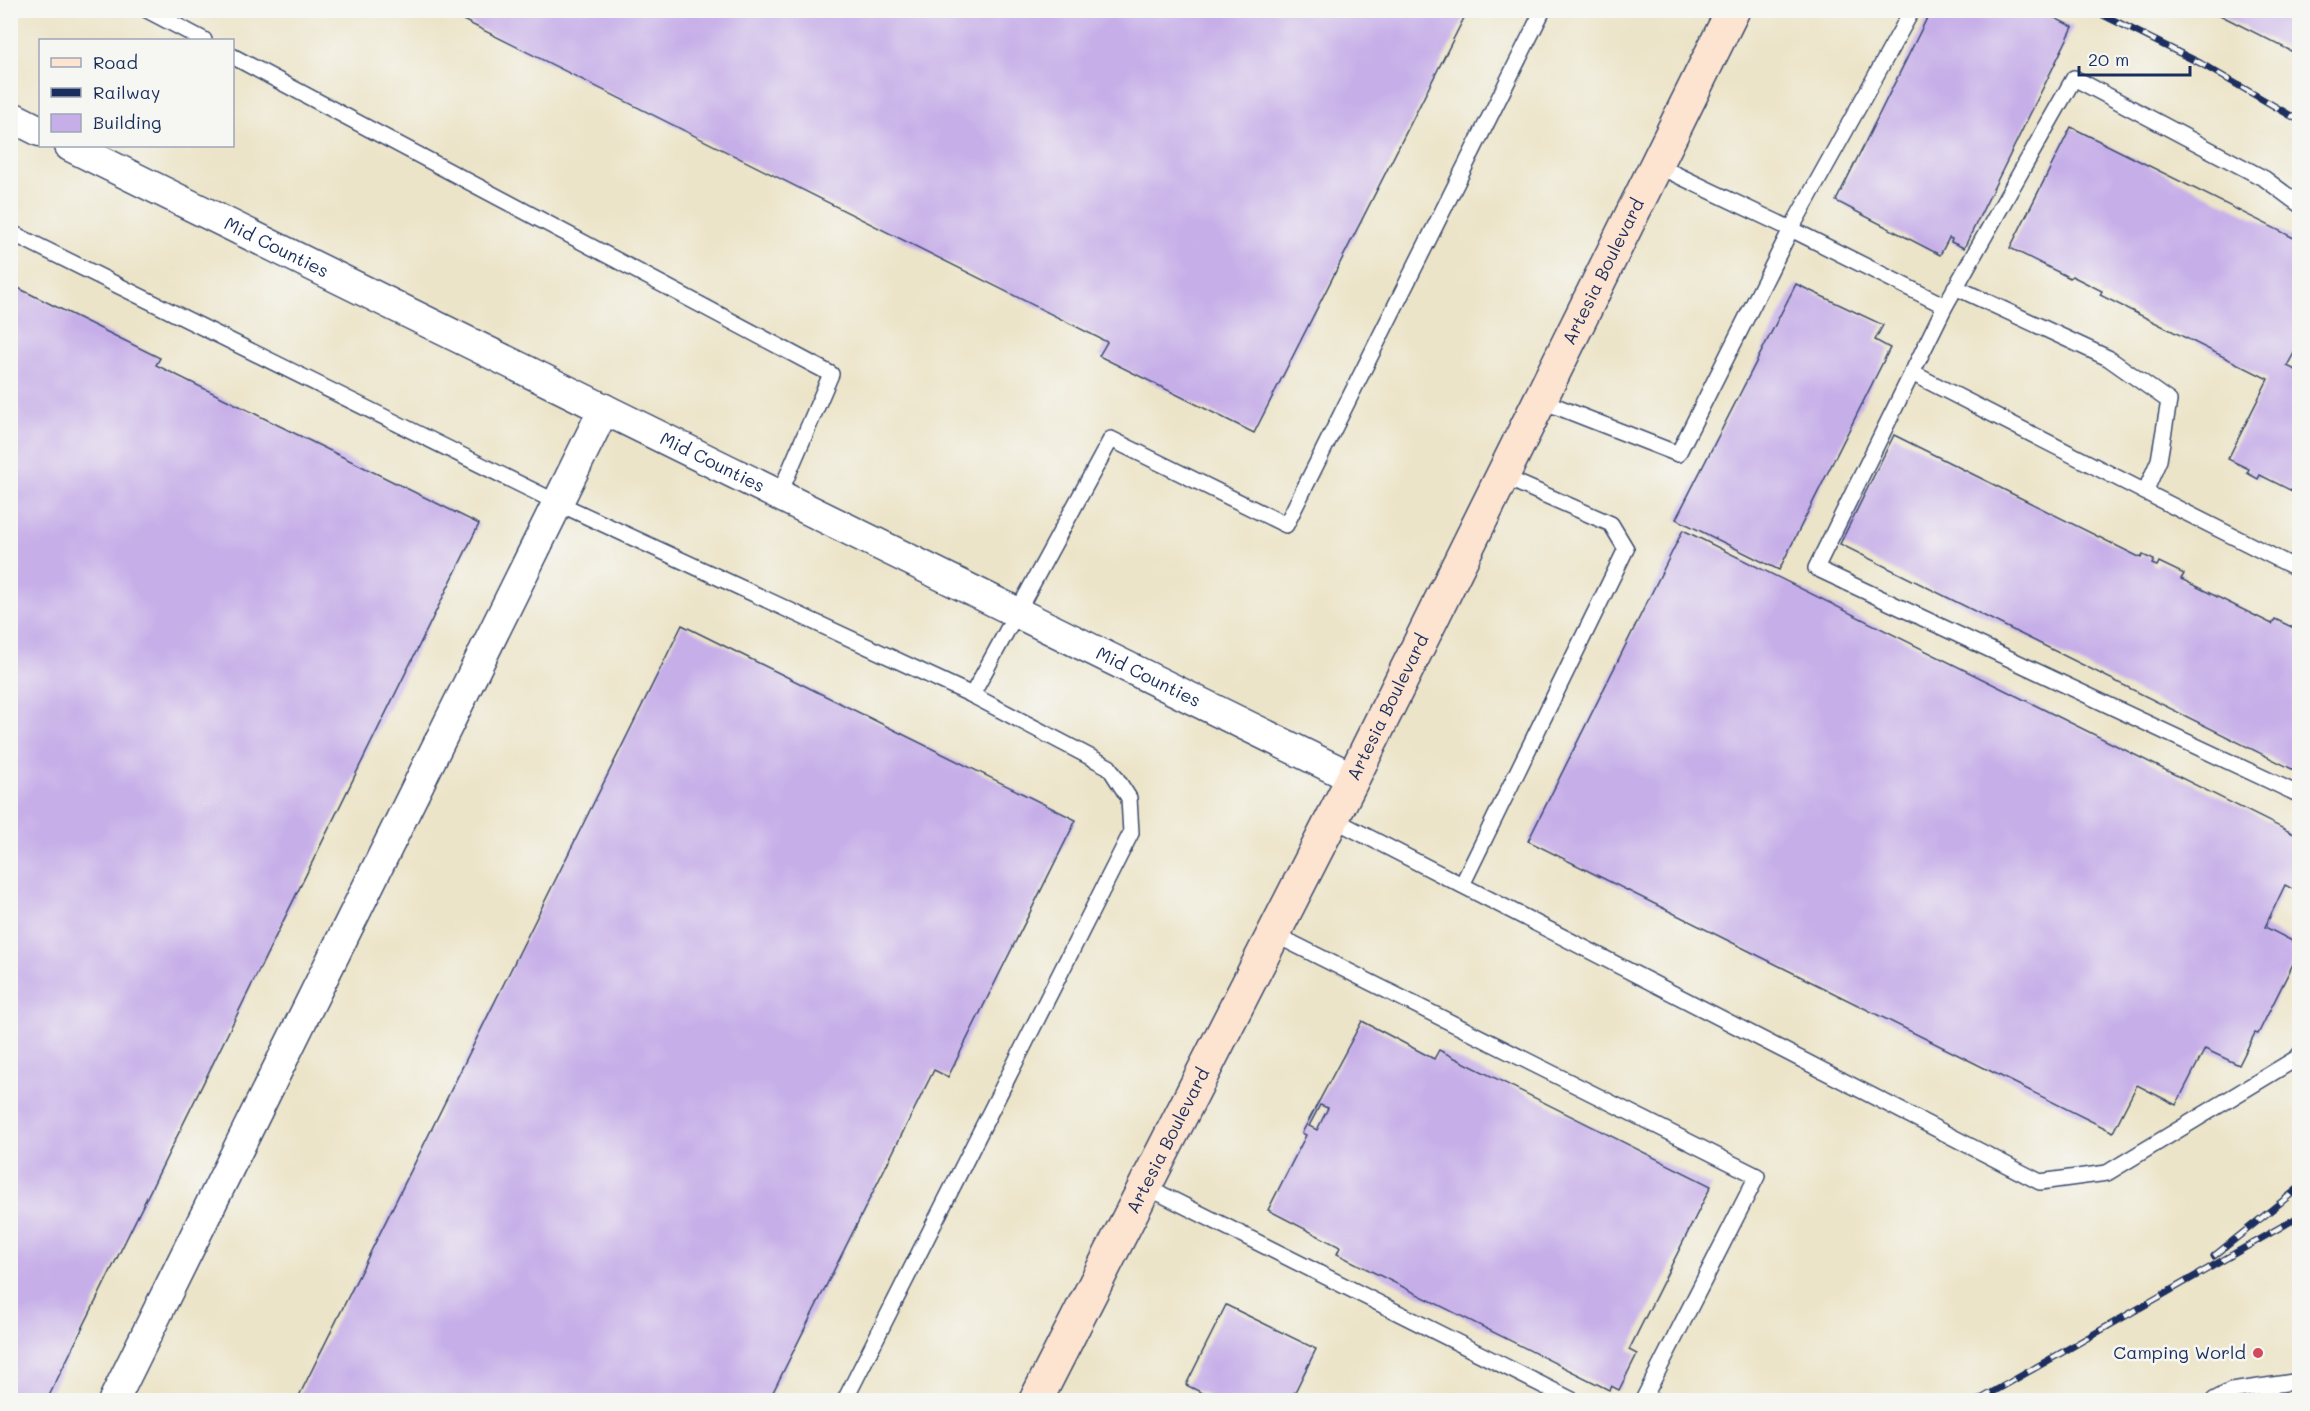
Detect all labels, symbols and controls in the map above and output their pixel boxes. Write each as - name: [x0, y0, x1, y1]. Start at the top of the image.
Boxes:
- legend: [39, 39, 234, 147]
- scale bar: [2079, 39, 2190, 77]
- text: 20 m: [2088, 47, 2129, 71]
- text: Road: [93, 50, 138, 74]
- text: Railway: [93, 80, 160, 104]
- text: Building: [93, 110, 161, 134]
- street label: Artesia Boulevard: [1556, 194, 1649, 349]
- street label: Mid Counties: [220, 211, 333, 283]
- street label: Mid Counties: [656, 426, 769, 497]
- street label: Artesia Boulevard: [1341, 630, 1433, 784]
- street label: Mid Counties: [1092, 640, 1205, 712]
- street label: Artesia Boulevard: [1120, 1063, 1214, 1217]
- place label: Camping World: [2113, 1340, 2246, 1364]
- marker: Camping World: [2251, 1346, 2265, 1360]

